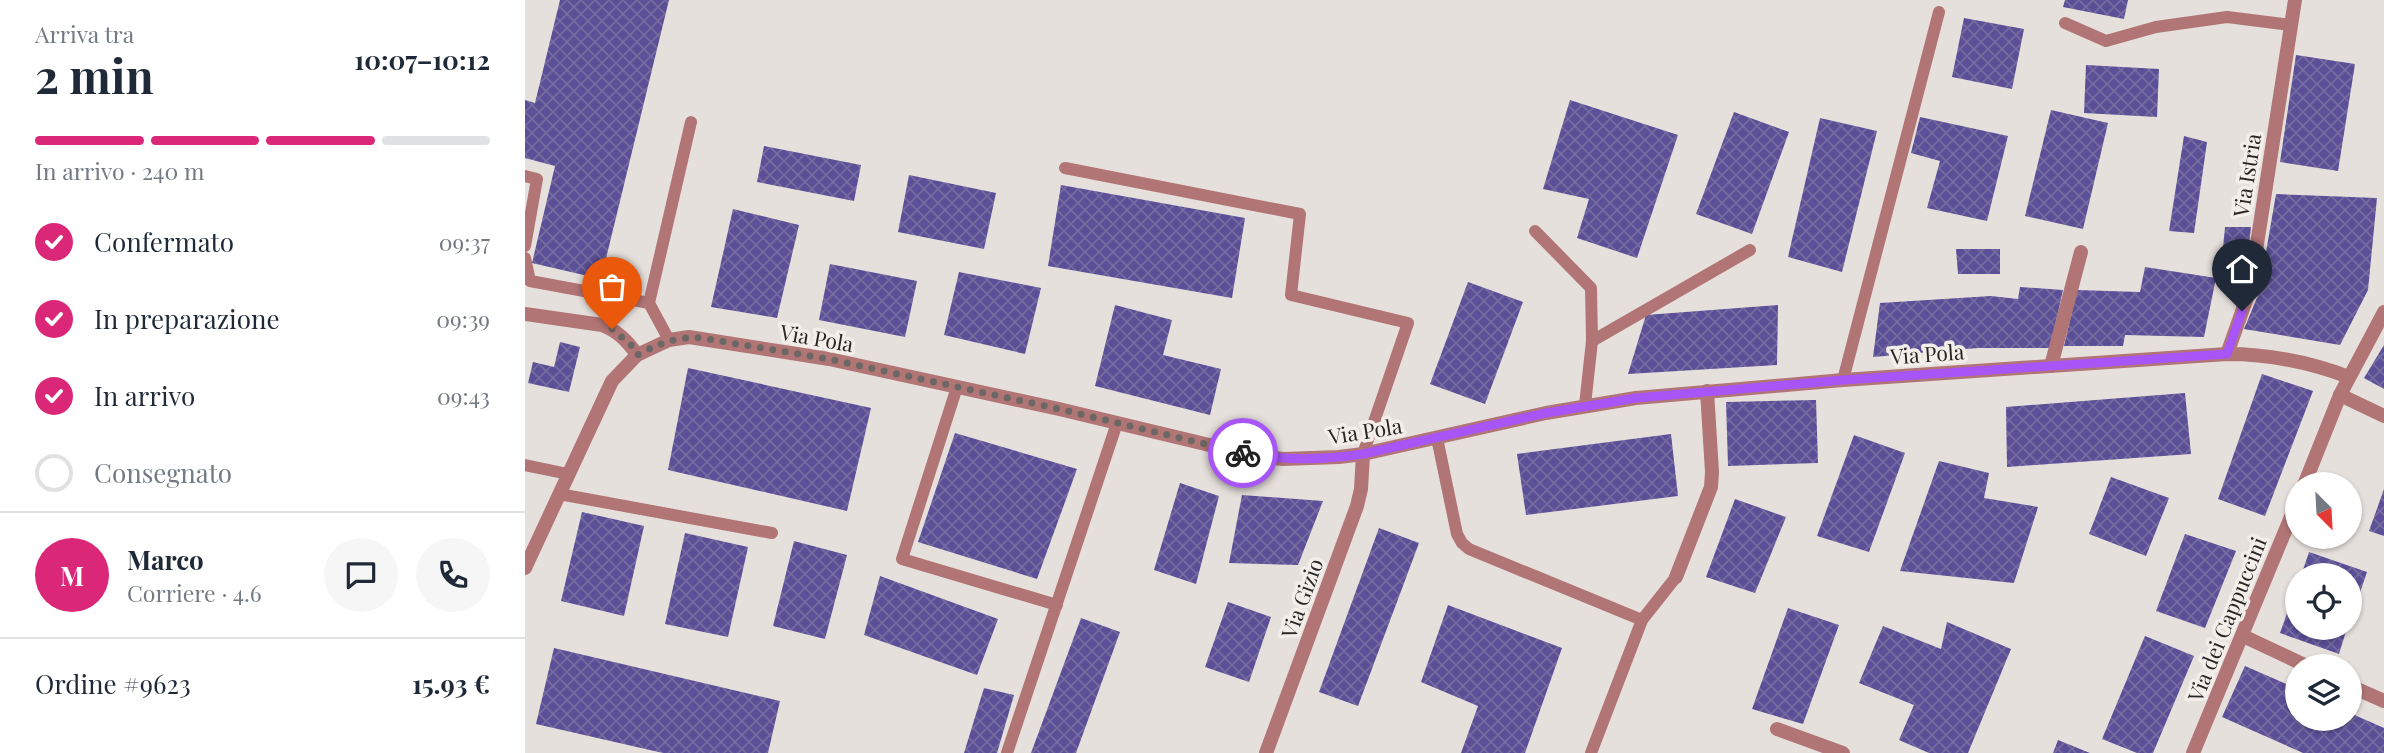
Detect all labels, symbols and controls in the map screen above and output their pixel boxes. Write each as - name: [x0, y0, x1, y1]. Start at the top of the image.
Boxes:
- text: Arriva tra: [35, 18, 134, 49]
- text: 10:07–10:12: [354, 42, 490, 77]
- text: 2 min: [35, 44, 154, 106]
- street label: Via Istria: [2225, 131, 2266, 220]
- text: In arrivo · 240 m: [35, 155, 204, 186]
- icon: check: [35, 223, 73, 261]
- text: Confermato: [94, 224, 234, 259]
- text: 09:37: [439, 226, 490, 257]
- pin: [2212, 239, 2272, 311]
- icon: home: [2223, 250, 2261, 288]
- pin: [582, 257, 642, 329]
- icon: bag: [593, 268, 631, 306]
- icon: check: [35, 300, 73, 338]
- text: In preparazione: [94, 301, 280, 336]
- text: 09:39: [436, 303, 490, 334]
- street label: Via Pola: [777, 317, 856, 357]
- street label: Via Pola: [1888, 336, 1965, 370]
- icon: check: [35, 377, 73, 415]
- text: In arrivo: [94, 378, 195, 413]
- text: 09:43: [437, 380, 490, 411]
- street label: Via Pola: [1325, 410, 1404, 450]
- courier: [1208, 418, 1278, 488]
- icon: bike: [1224, 434, 1262, 472]
- text: Consegnato: [94, 455, 232, 490]
- north arrow: [2285, 472, 2363, 550]
- map controls: [2285, 472, 2362, 731]
- street label: Via dei Cappuccini: [2180, 533, 2272, 706]
- button: chat: [324, 538, 398, 612]
- button: phone: [416, 538, 490, 612]
- text: Marco: [127, 542, 204, 577]
- street label: Via Gizio: [1273, 554, 1328, 643]
- text: M: [60, 558, 84, 593]
- button: locate: [2285, 563, 2362, 640]
- text: Corriere · 4.6: [127, 577, 262, 608]
- button: layers: [2285, 654, 2362, 731]
- text: Ordine #9623: [35, 666, 191, 701]
- text: 15.93 €: [412, 666, 490, 701]

